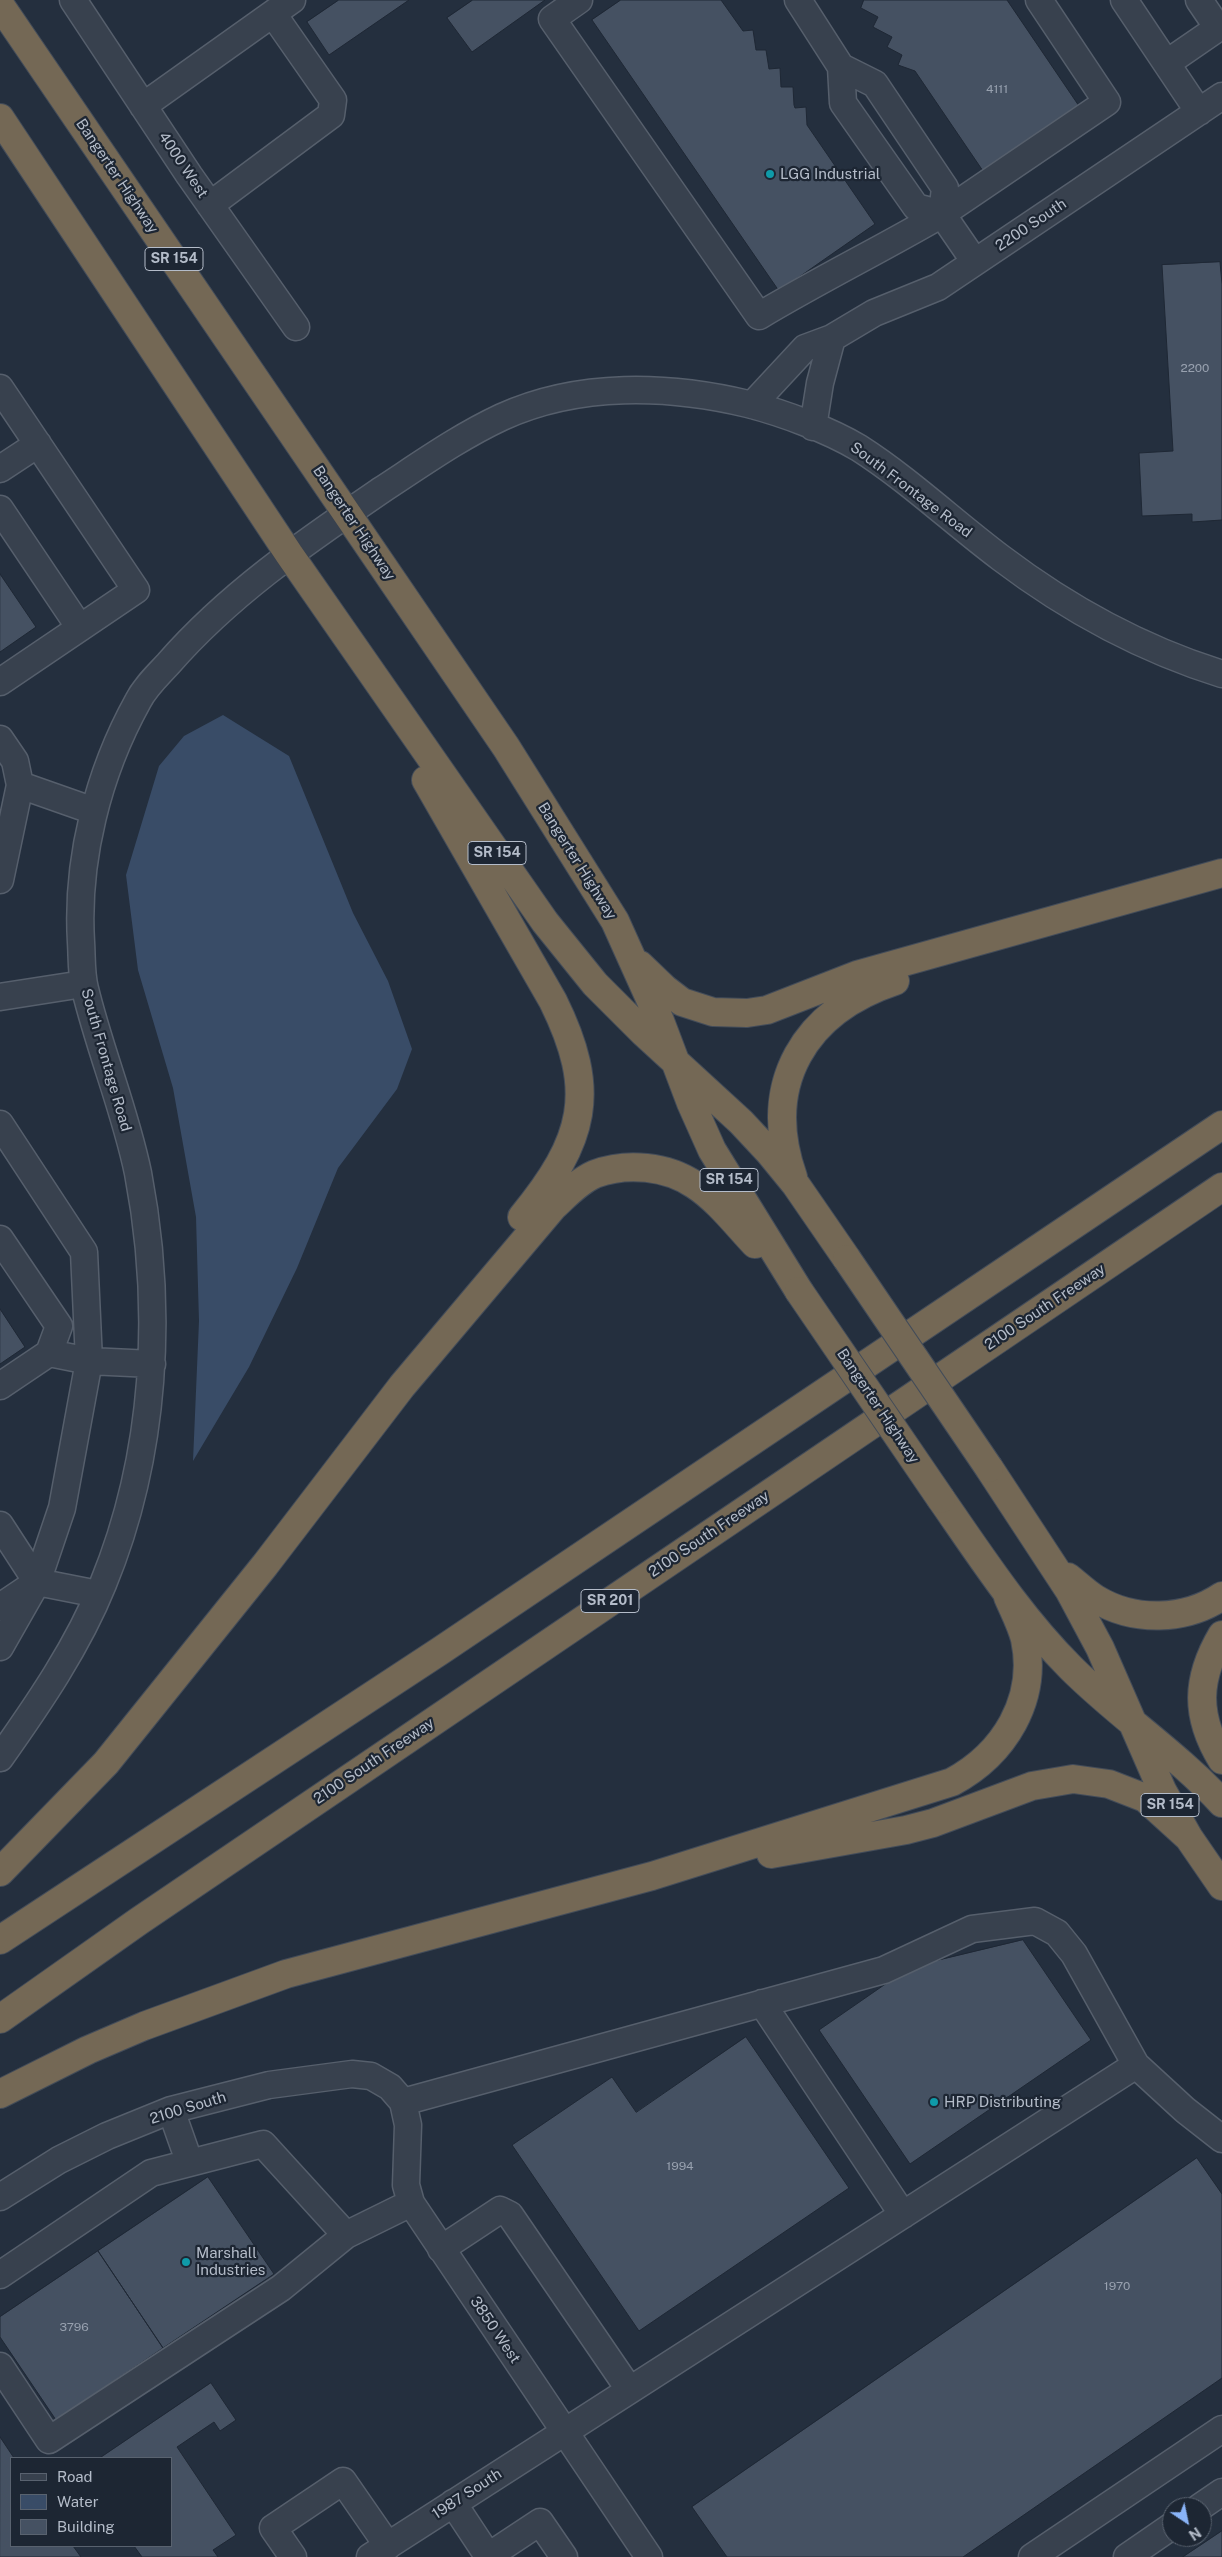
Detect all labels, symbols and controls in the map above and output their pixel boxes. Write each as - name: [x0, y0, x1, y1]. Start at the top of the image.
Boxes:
- house number: 4111: [986, 82, 1008, 96]
- street label: Bangerter Highway: [72, 115, 162, 237]
- street label: 4000 West: [154, 129, 212, 201]
- place label: LGG Industrial: [780, 165, 880, 183]
- marker: LGG Industrial: [764, 168, 776, 180]
- street label: 2200 South: [992, 195, 1070, 255]
- road number: SR 154: [145, 248, 203, 270]
- house number: 2200: [1181, 361, 1209, 375]
- street label: South Frontage Road: [847, 438, 975, 542]
- street label: Bangerter Highway: [309, 462, 399, 584]
- street label: Bangerter Highway: [534, 799, 620, 923]
- road number: SR 154: [468, 841, 526, 864]
- street label: South Frontage Road: [77, 987, 135, 1133]
- road number: SR 154: [700, 1168, 758, 1192]
- street label: 2100 South Freeway: [981, 1260, 1109, 1354]
- street label: Bangerter Highway: [833, 1345, 923, 1467]
- street label: 2100 South Freeway: [645, 1487, 773, 1581]
- road number: SR 201: [581, 1590, 639, 1612]
- street label: 2100 South Freeway: [310, 1714, 438, 1808]
- road number: SR 154: [1141, 1794, 1199, 1816]
- street label: 2100 South: [148, 2088, 228, 2128]
- place label: HRP Distributing: [944, 2093, 1061, 2111]
- marker: HRP Distributing: [928, 2096, 940, 2108]
- house number: 1994: [666, 2159, 694, 2173]
- place label: Marshall Industries: [196, 2244, 265, 2279]
- marker: Marshall Industries: [180, 2256, 192, 2268]
- house number: 1970: [1104, 2279, 1130, 2293]
- street label: 3850 West: [466, 2293, 524, 2367]
- house number: 3796: [59, 2320, 89, 2334]
- legend: [10, 2457, 172, 2547]
- street label: 1987 South: [429, 2465, 505, 2523]
- text: Road: [57, 2468, 93, 2485]
- text: Water: [57, 2493, 99, 2510]
- north arrow: [1162, 2497, 1212, 2547]
- text: Building: [57, 2518, 115, 2535]
- text: N: [1186, 2524, 1204, 2543]

